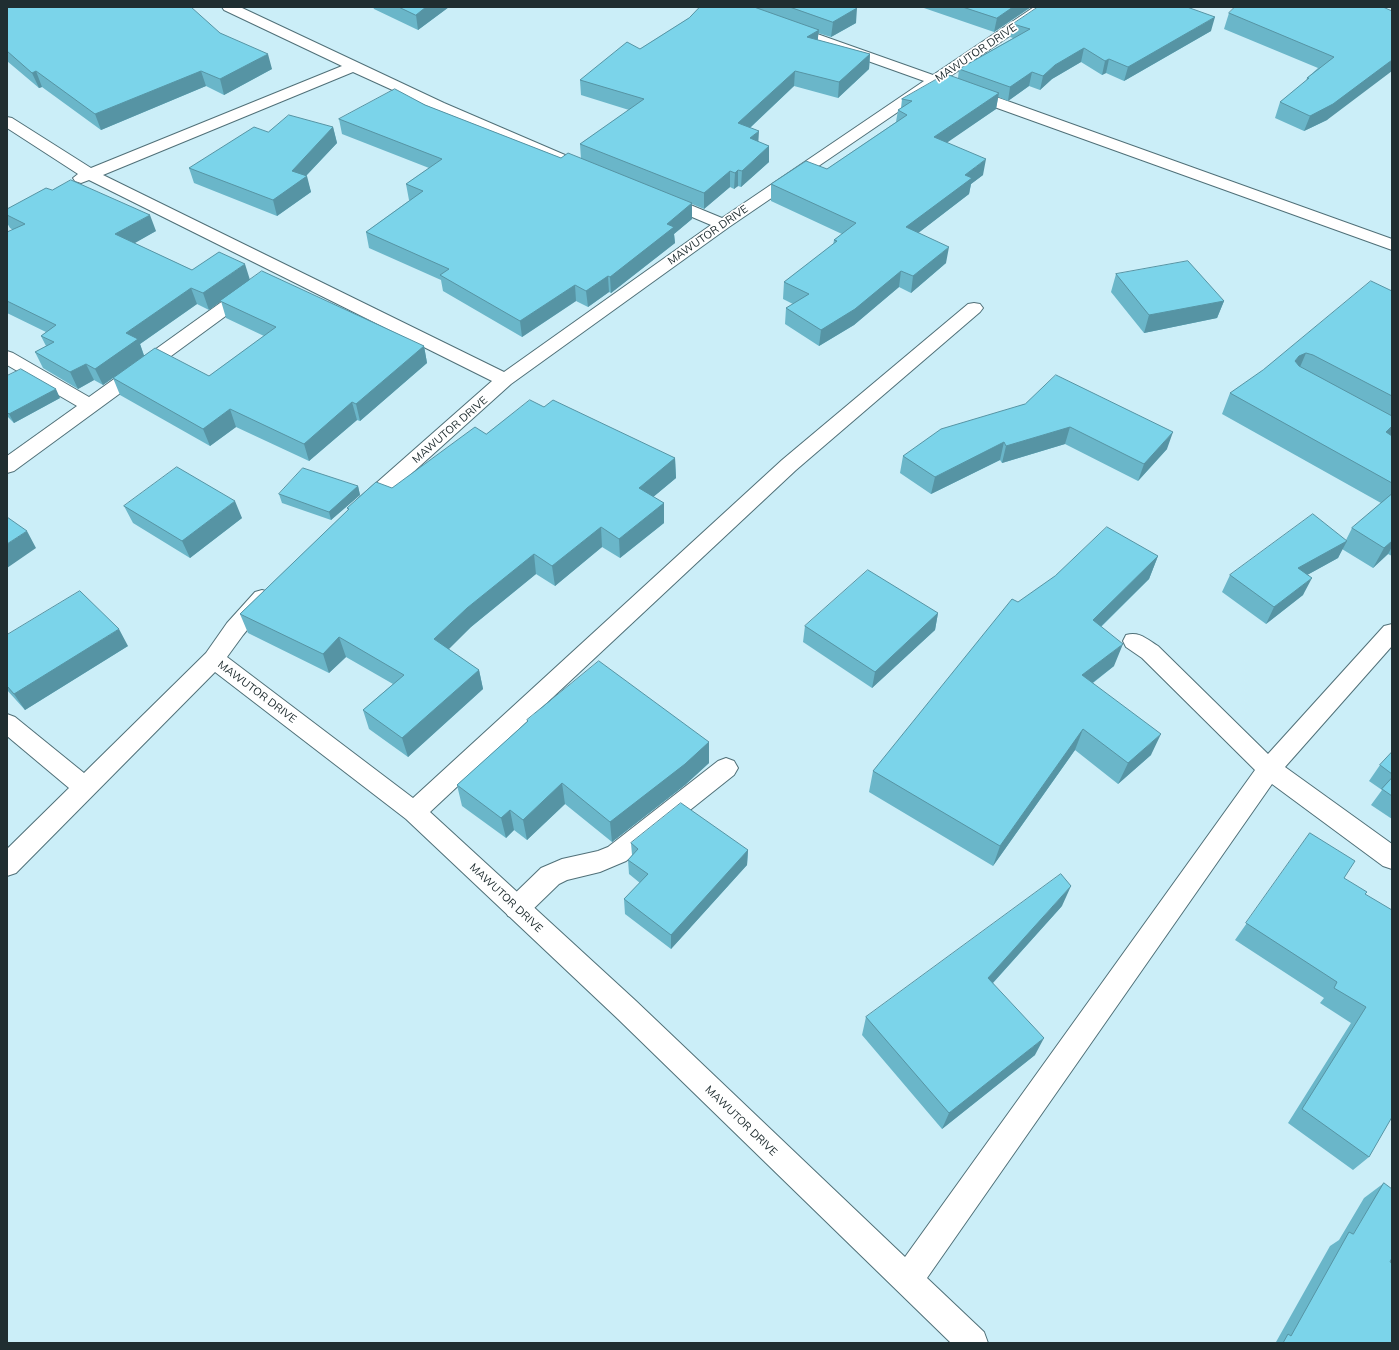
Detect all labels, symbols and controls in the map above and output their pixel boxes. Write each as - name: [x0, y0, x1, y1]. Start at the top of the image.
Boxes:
- street label: MAWUTOR DRIVE: [933, 21, 1019, 85]
- street label: MAWUTOR DRIVE: [665, 202, 751, 268]
- street label: MAWUTOR DRIVE: [410, 394, 490, 466]
- street label: MAWUTOR DRIVE: [215, 658, 299, 726]
- street label: MAWUTOR DRIVE: [467, 861, 545, 935]
- street label: MAWUTOR DRIVE: [702, 1083, 780, 1159]

